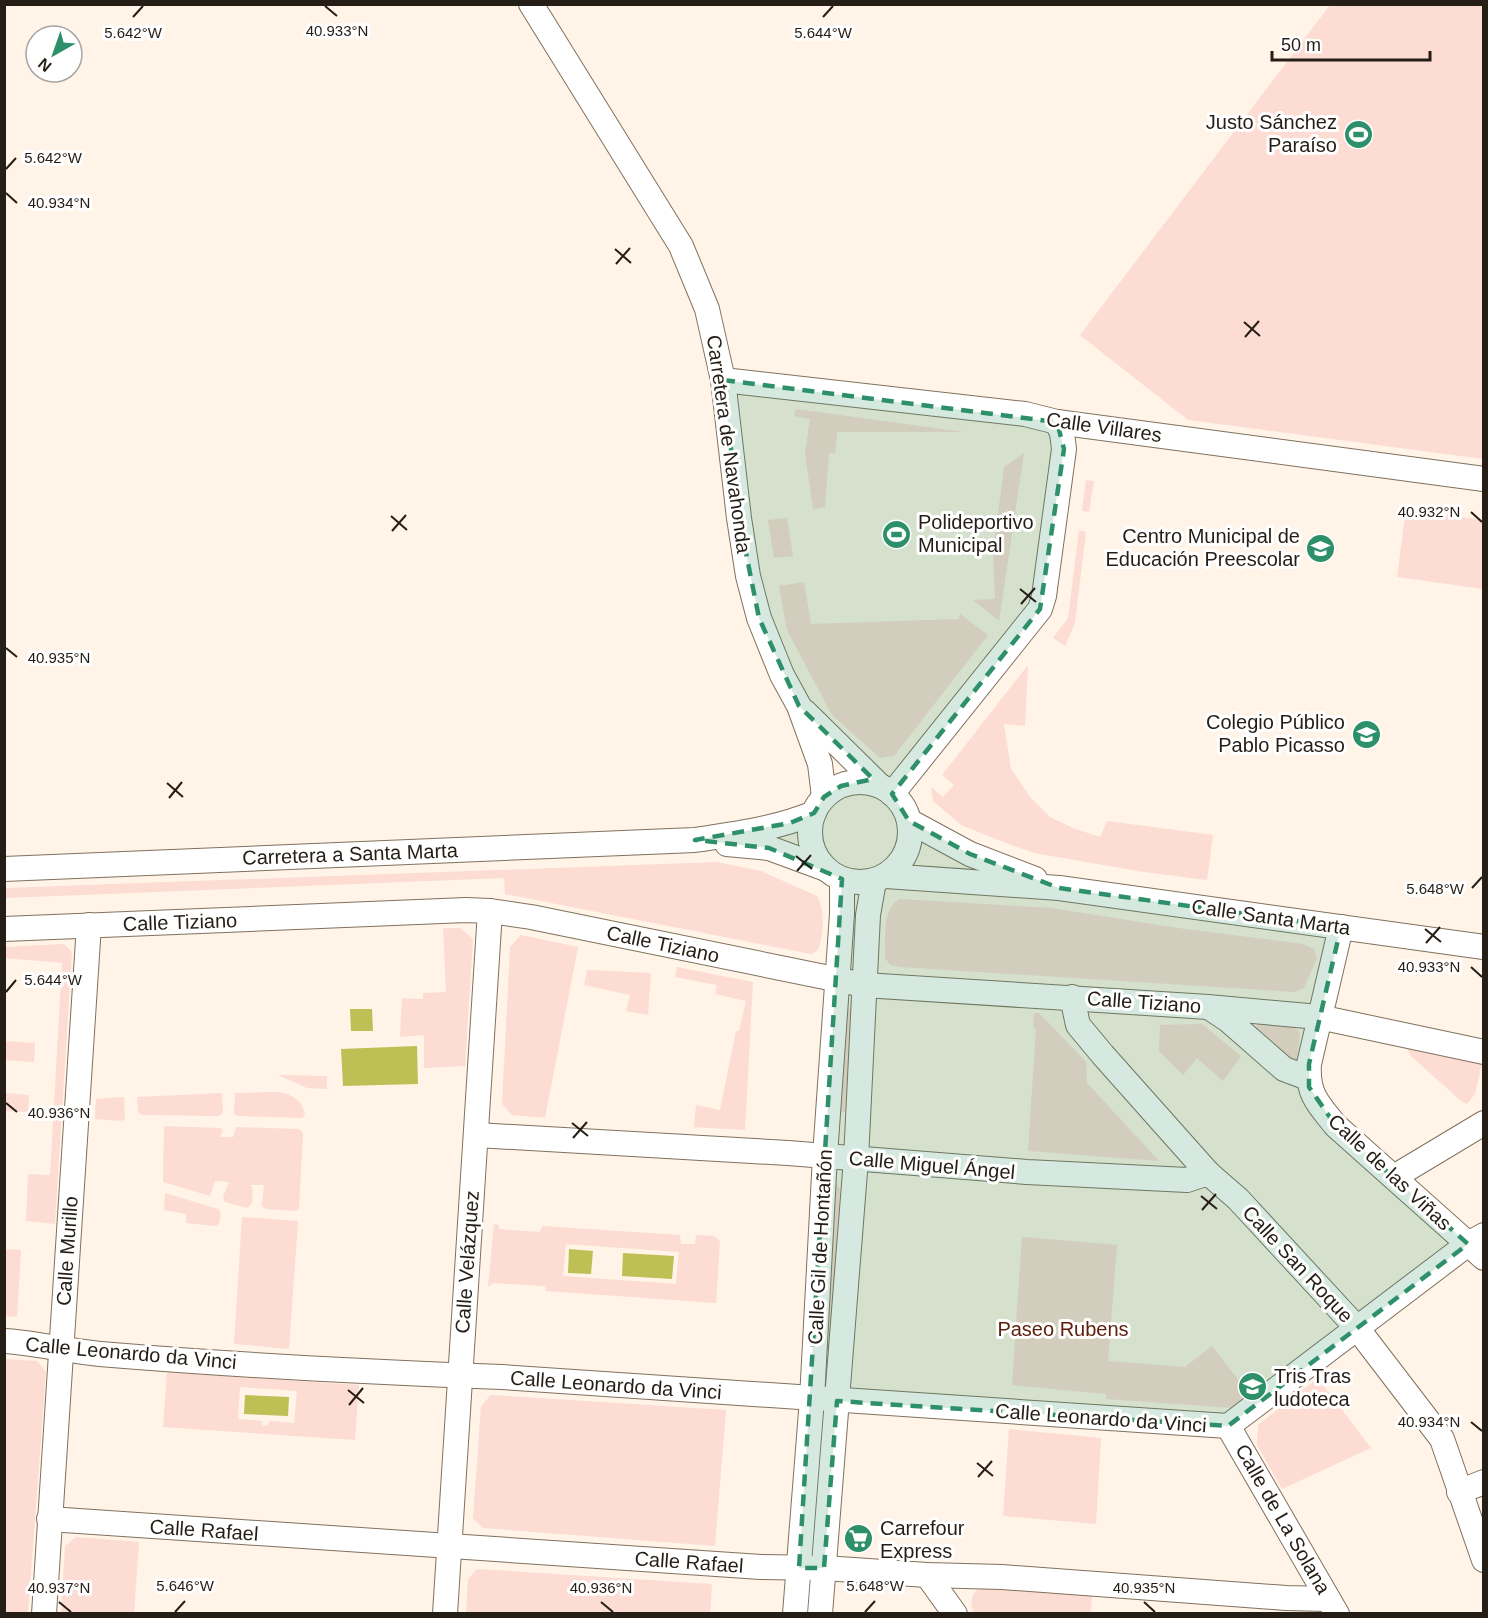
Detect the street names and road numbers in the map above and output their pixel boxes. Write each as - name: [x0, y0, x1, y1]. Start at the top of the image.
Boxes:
- street label: Carretera de Navahonda: [703, 333, 755, 555]
- street label: Calle Villares: [1045, 408, 1163, 446]
- street label: Carretera a Santa Marta: [242, 839, 459, 869]
- street label: Calle Santa Marta: [1190, 895, 1353, 939]
- street label: Calle Tiziano: [122, 909, 238, 935]
- street label: Calle Tiziano: [605, 921, 721, 967]
- street label: Calle Tiziano: [1086, 987, 1202, 1017]
- street label: Calle de las Viñas: [1324, 1109, 1456, 1235]
- street label: Calle Miguel Ángel: [848, 1147, 1016, 1183]
- street label: Calle Gil de Hontañón: [804, 1149, 836, 1345]
- street label: Calle Velázquez: [451, 1190, 483, 1334]
- street label: Calle Murillo: [52, 1195, 82, 1307]
- street label: Calle San Roque: [1238, 1201, 1358, 1327]
- street label: Calle Leonardo da Vinci: [24, 1333, 238, 1373]
- street label: Calle Leonardo da Vinci: [509, 1367, 723, 1403]
- street label: Calle Leonardo da Vinci: [994, 1400, 1208, 1436]
- street label: Calle de La Solana: [1231, 1440, 1335, 1598]
- street label: Calle Rafael: [149, 1515, 259, 1545]
- street label: Calle Rafael: [634, 1547, 744, 1577]

